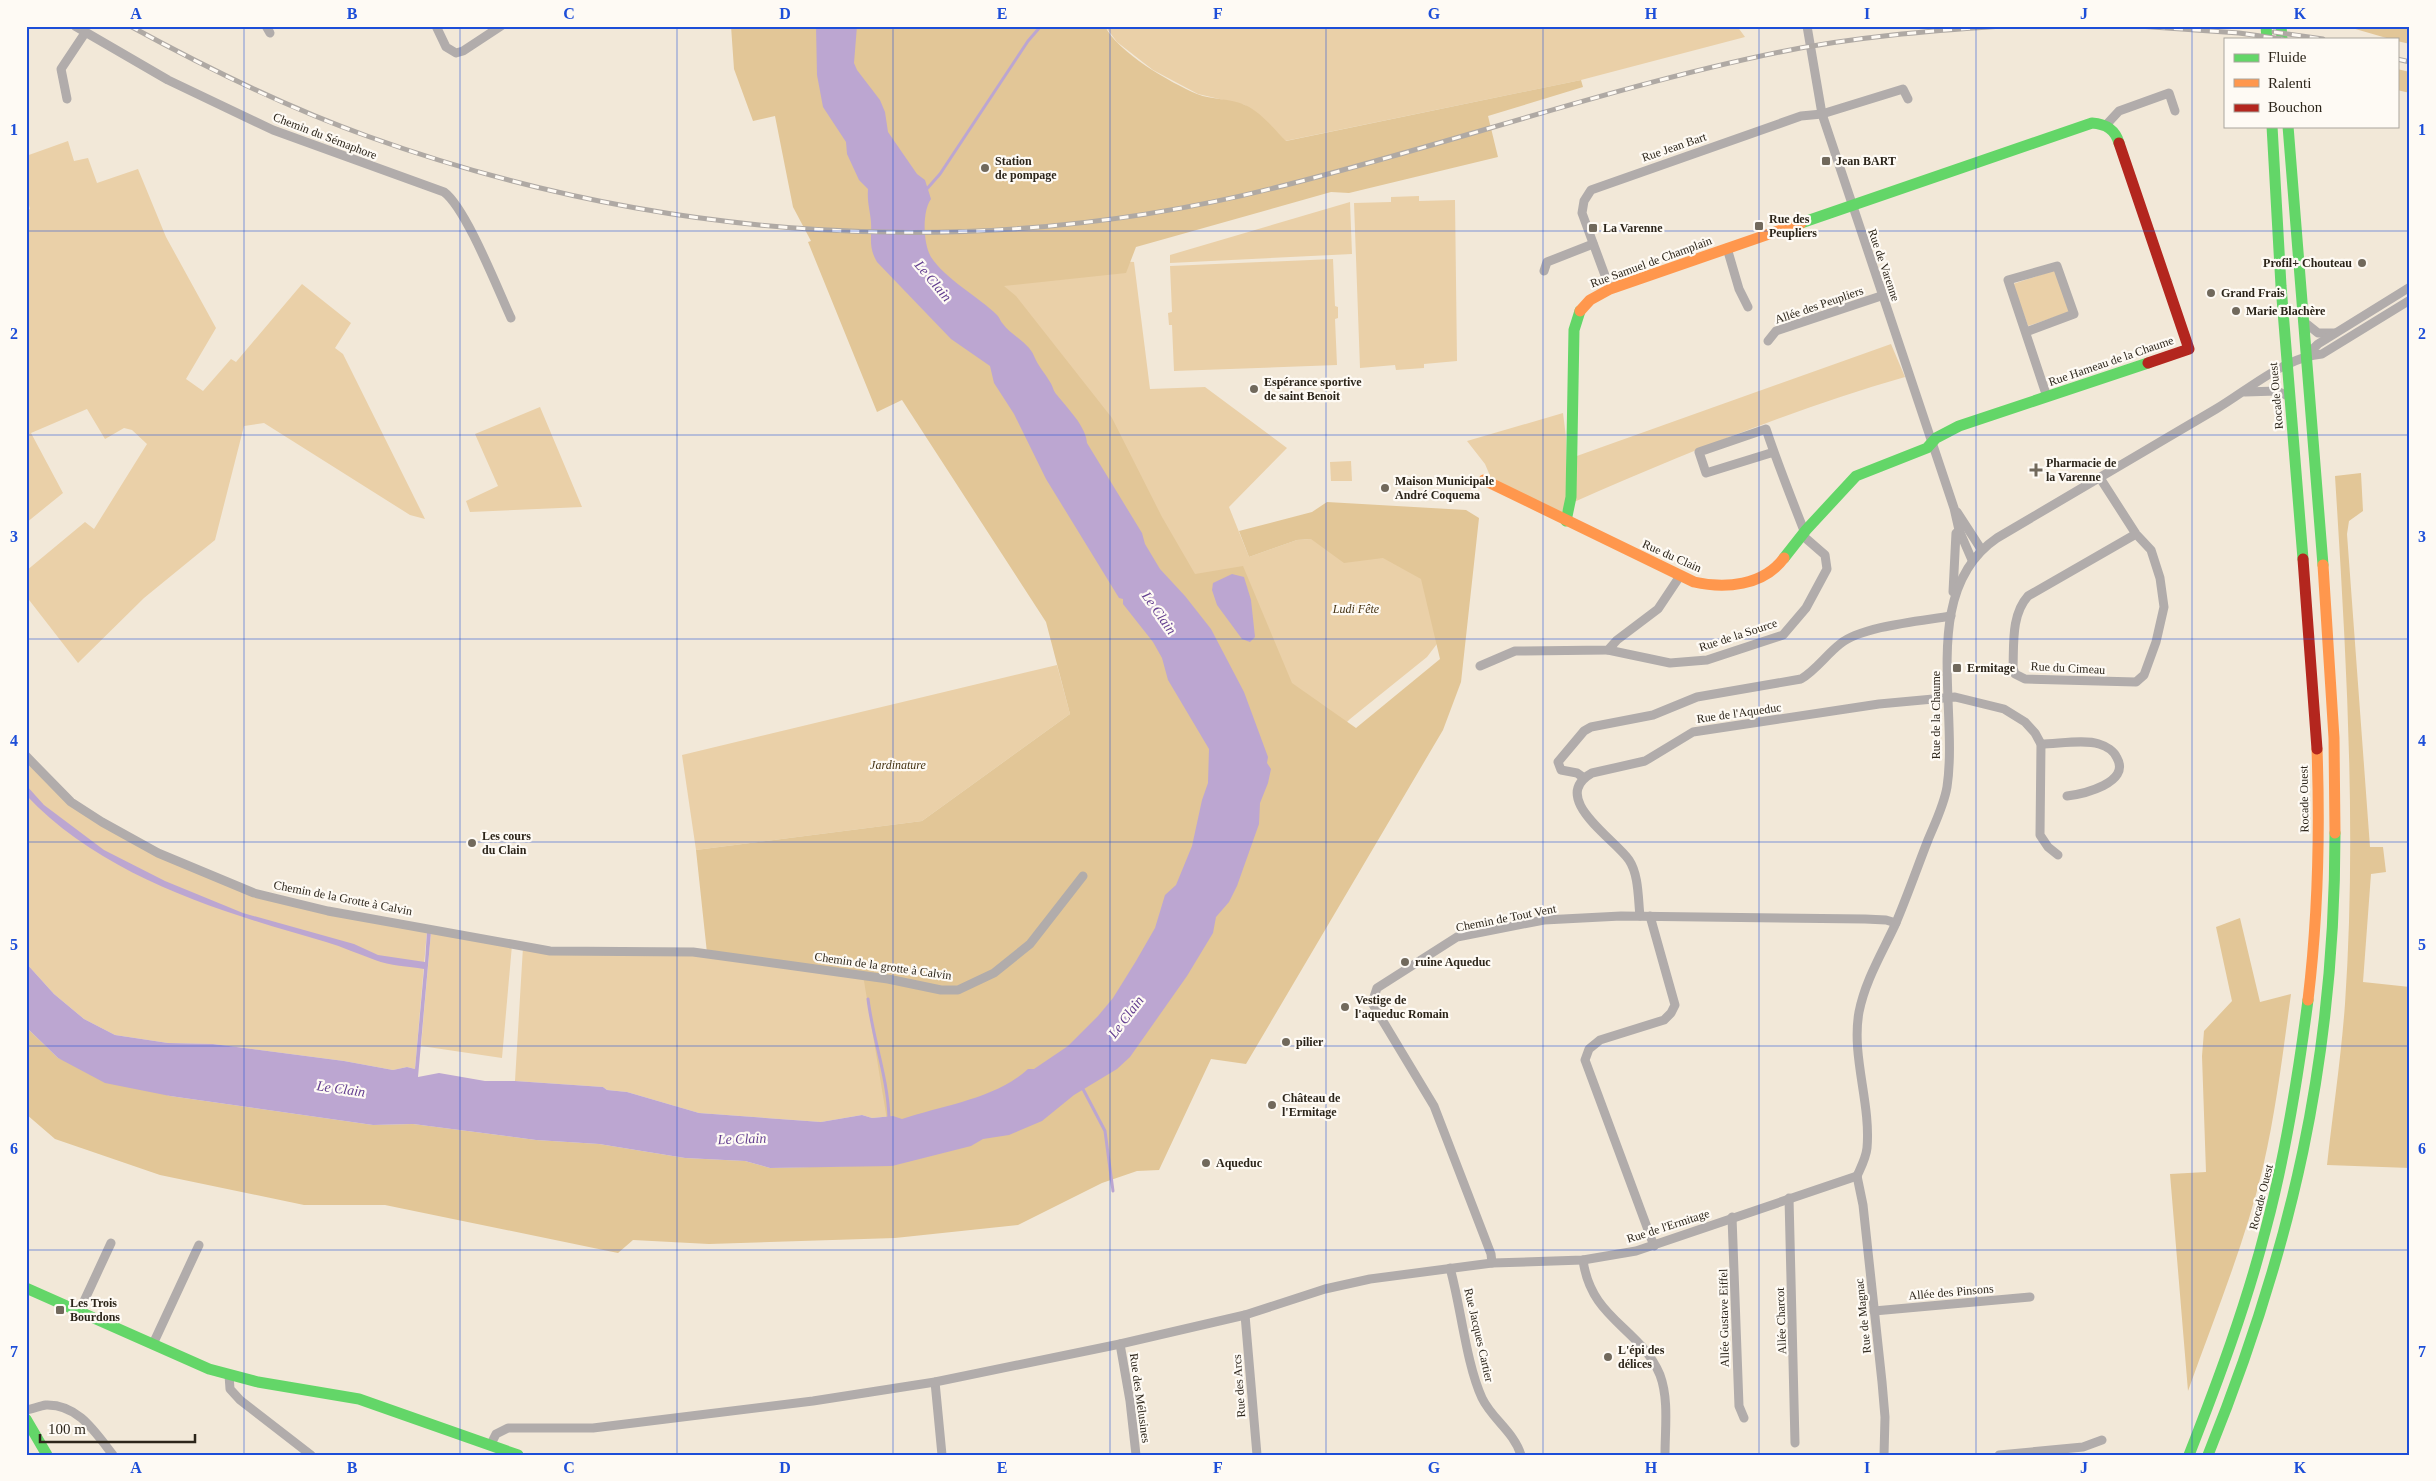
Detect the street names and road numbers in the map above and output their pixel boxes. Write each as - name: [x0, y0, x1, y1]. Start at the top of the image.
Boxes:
- street label: Chemin du Sémaphore: [271, 110, 379, 162]
- street label: Rue Jean Bart: [1640, 129, 1709, 165]
- street label: Rue de Varenne: [1865, 227, 1903, 303]
- street label: Rue Samuel de Champlain: [1588, 233, 1714, 291]
- street label: Allée des Peupliers: [1773, 283, 1865, 327]
- street label: Rue Hameau de la Chaume: [2047, 333, 2175, 389]
- street label: Rocade Ouest: [2266, 361, 2286, 430]
- street label: Rue du Clain: [1640, 537, 1704, 575]
- street label: Rue de la Source: [1697, 616, 1779, 654]
- street label: Rue du Cimeau: [2030, 659, 2106, 677]
- street label: Rue de la Chaume: [1929, 671, 1943, 759]
- street label: Rue de l'Aqueduc: [1696, 700, 1782, 726]
- street label: Rocade Ouest: [2296, 765, 2312, 833]
- street label: Chemin de la Grotte à Calvin: [272, 878, 414, 918]
- street label: Chemin de Tout Vent: [1455, 901, 1558, 935]
- street label: Chemin de la grotte à Calvin: [814, 949, 952, 983]
- street label: Rocade Ouest: [2246, 1162, 2276, 1231]
- street label: Rue de l'Ermitage: [1625, 1206, 1711, 1246]
- street label: Allée Gustave Eiffel: [1716, 1268, 1732, 1367]
- street label: Rue de Magnac: [1852, 1278, 1874, 1354]
- street label: Allée des Pinsons: [1908, 1281, 1994, 1303]
- street label: Rue Jacques Cartier: [1461, 1287, 1497, 1383]
- street label: Allée Charcot: [1773, 1287, 1789, 1355]
- street label: Rue des Mélusines: [1127, 1352, 1153, 1444]
- street label: Rue des Arcs: [1230, 1354, 1248, 1418]

